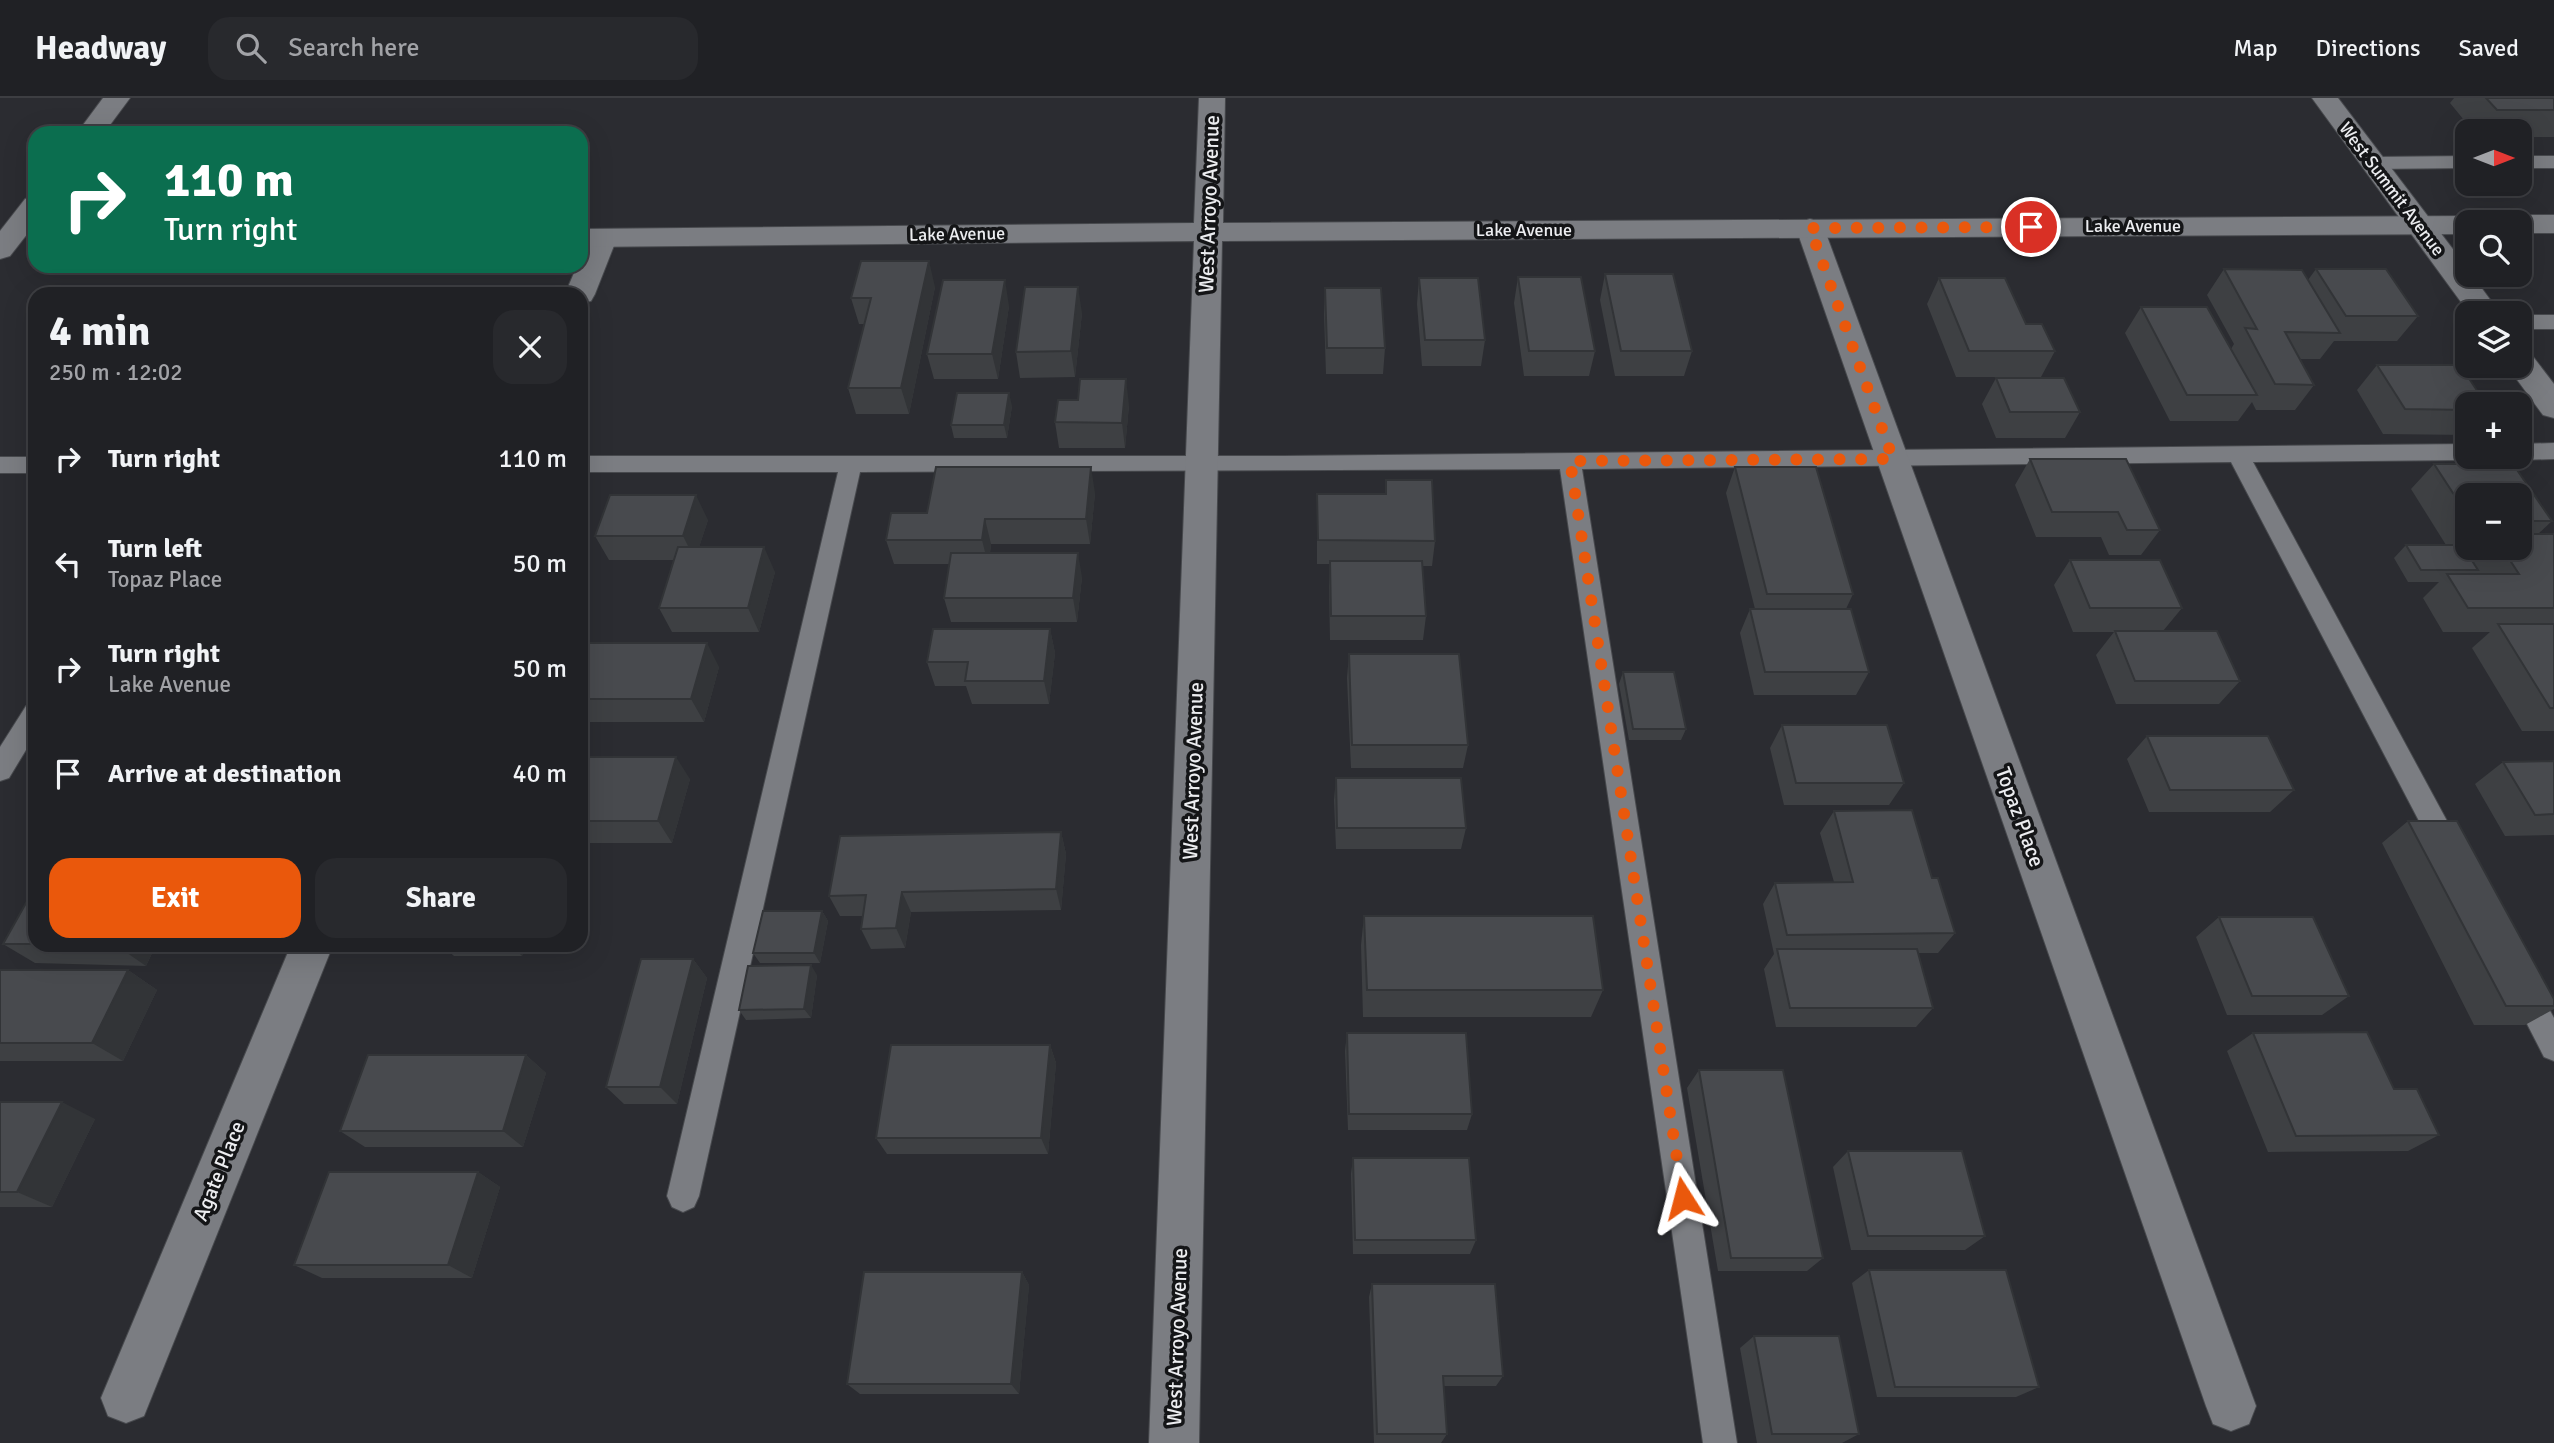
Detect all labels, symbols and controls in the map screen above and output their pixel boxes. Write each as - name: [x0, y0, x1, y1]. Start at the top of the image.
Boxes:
- search box: [208, 17, 698, 80]
- text: Headway: [35, 28, 166, 69]
- icon: search: [232, 29, 270, 67]
- text: Search here: [288, 32, 419, 64]
- text: Map: [2233, 33, 2278, 63]
- text: Directions: [2316, 33, 2421, 63]
- text: Saved: [2459, 33, 2519, 63]
- street label: West Arroyo Avenue: [1193, 115, 1225, 293]
- street label: West Summit Avenue: [2335, 118, 2449, 260]
- north arrow: [2455, 119, 2532, 196]
- map controls: [2455, 119, 2532, 560]
- text: 110 m: [164, 150, 294, 210]
- icon: right: [49, 154, 140, 245]
- pin: [2001, 197, 2061, 257]
- icon: arrive: [2012, 208, 2050, 246]
- text: Turn right: [164, 210, 297, 249]
- button: search: [2455, 210, 2532, 287]
- street label: Lake Avenue: [2085, 215, 2181, 237]
- street label: Lake Avenue: [1476, 219, 1572, 241]
- street label: Lake Avenue: [909, 222, 1005, 246]
- button: layers: [2455, 301, 2532, 378]
- text: 4 min: [49, 306, 150, 357]
- button: close: [493, 310, 567, 384]
- text: 250 m · 12:02: [49, 358, 183, 387]
- button: +: [2455, 392, 2532, 469]
- icon: right: [49, 440, 87, 478]
- text: Turn right: [108, 443, 220, 475]
- text: 110 m: [498, 443, 567, 475]
- button: −: [2455, 483, 2532, 560]
- text: Turn left: [108, 533, 202, 565]
- icon: left: [49, 545, 87, 583]
- text: 50 m: [512, 548, 567, 580]
- text: Topaz Place: [108, 565, 222, 594]
- text: Turn right: [108, 638, 220, 670]
- icon: right: [49, 650, 87, 688]
- text: 50 m: [512, 653, 567, 685]
- text: Lake Avenue: [108, 670, 231, 699]
- street label: West Arroyo Avenue: [1177, 682, 1209, 860]
- icon: arrive: [49, 755, 87, 793]
- text: Arrive at destination: [108, 758, 341, 790]
- text: 40 m: [512, 758, 567, 790]
- street label: Topaz Place: [1990, 764, 2050, 870]
- button: Exit: [49, 858, 301, 938]
- button: Share: [315, 858, 567, 938]
- street label: Agate Place: [187, 1117, 251, 1225]
- position arrow: [1646, 1161, 1720, 1235]
- street label: West Arroyo Avenue: [1161, 1248, 1193, 1426]

